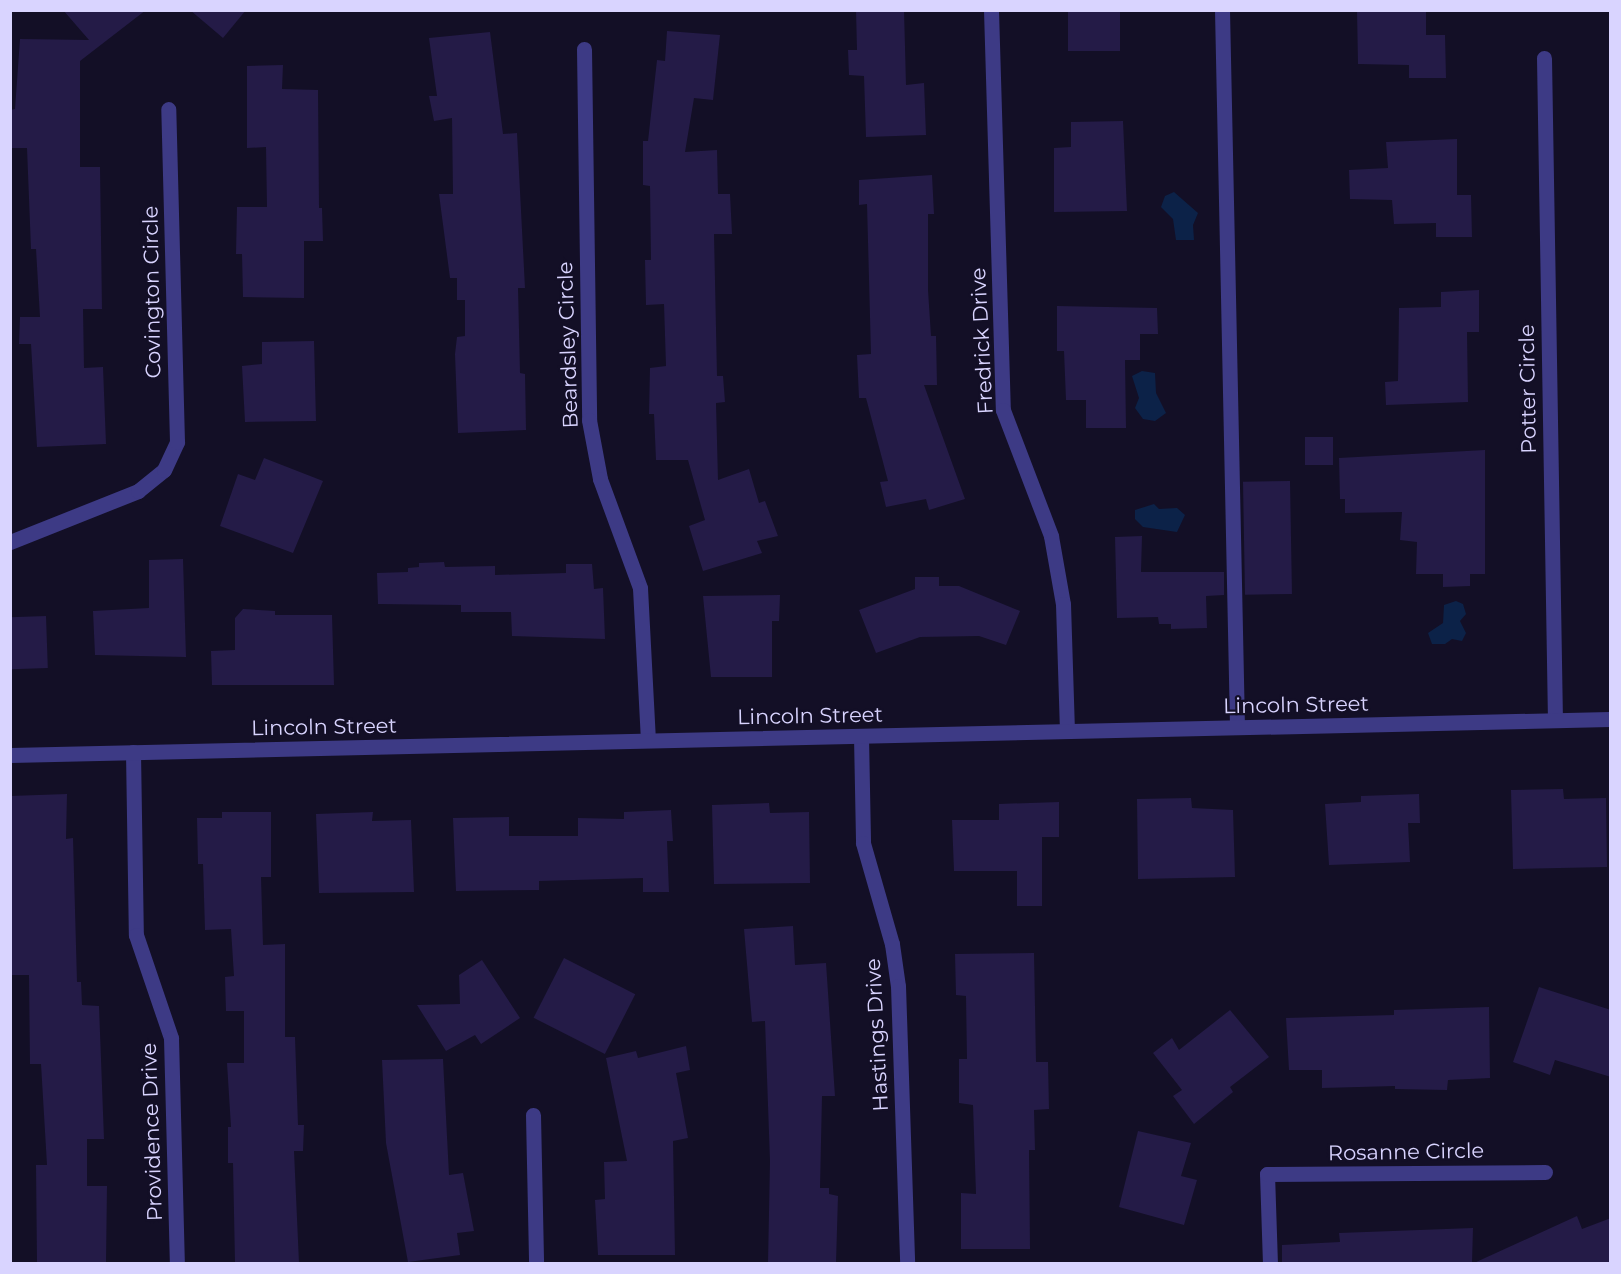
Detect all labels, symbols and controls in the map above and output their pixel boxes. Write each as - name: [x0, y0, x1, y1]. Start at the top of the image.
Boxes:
- street label: Covington Circle: [138, 206, 166, 378]
- street label: Beardsley Circle: [552, 261, 584, 429]
- street label: Fredrick Drive: [966, 267, 998, 415]
- street label: Potter Circle: [1514, 324, 1542, 454]
- street label: Lincoln Street: [1223, 691, 1369, 719]
- street label: Lincoln Street: [737, 702, 883, 730]
- street label: Lincoln Street: [251, 713, 397, 741]
- street label: Hastings Drive: [860, 958, 894, 1112]
- street label: Providence Drive: [136, 1042, 168, 1222]
- street label: Rosanne Circle: [1328, 1138, 1484, 1166]

